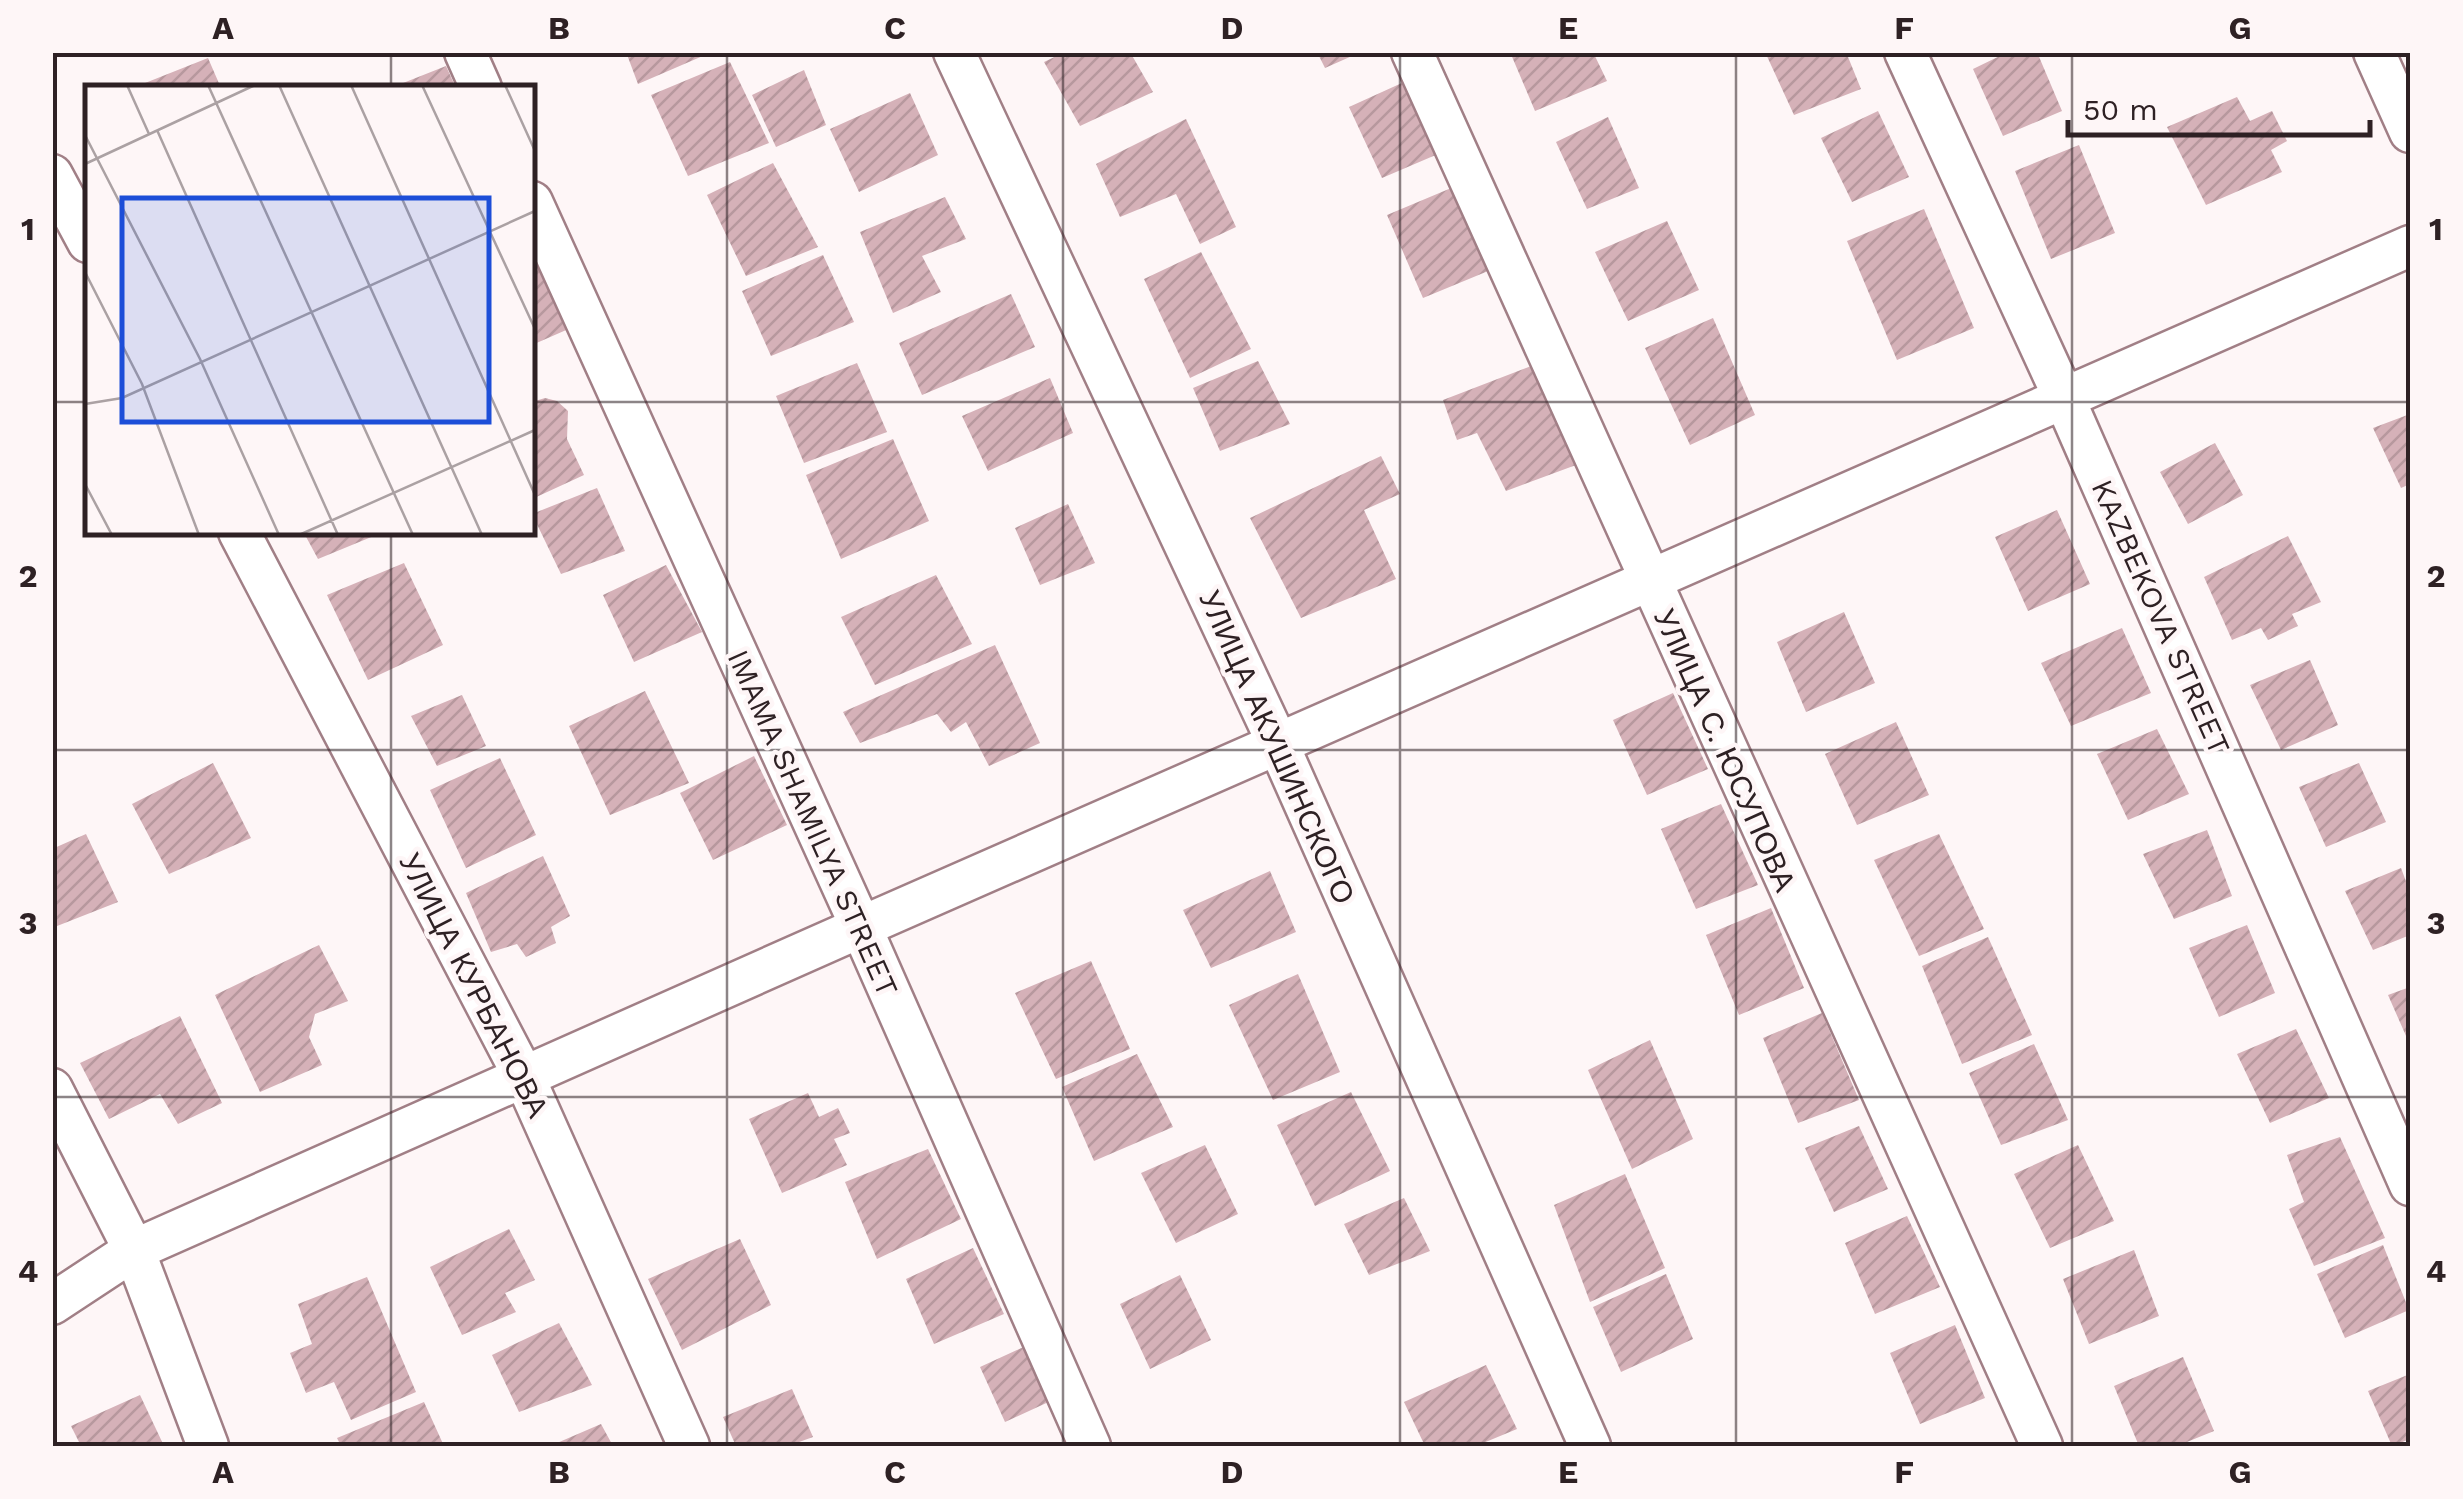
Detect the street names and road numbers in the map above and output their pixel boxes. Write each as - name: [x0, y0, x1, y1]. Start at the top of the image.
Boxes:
- street label: KAZBEKOVA STREET: [2085, 474, 2237, 760]
- street label: УЛИЦА АКУШИНСКОГО: [1192, 585, 1362, 909]
- street label: УЛИЦА С. ЮСУПОВА: [1647, 603, 1803, 897]
- street label: IMAMA SHAMILYA STREET: [721, 644, 905, 1002]
- street label: УЛИЦА КУРБАНОВА: [392, 847, 556, 1123]

